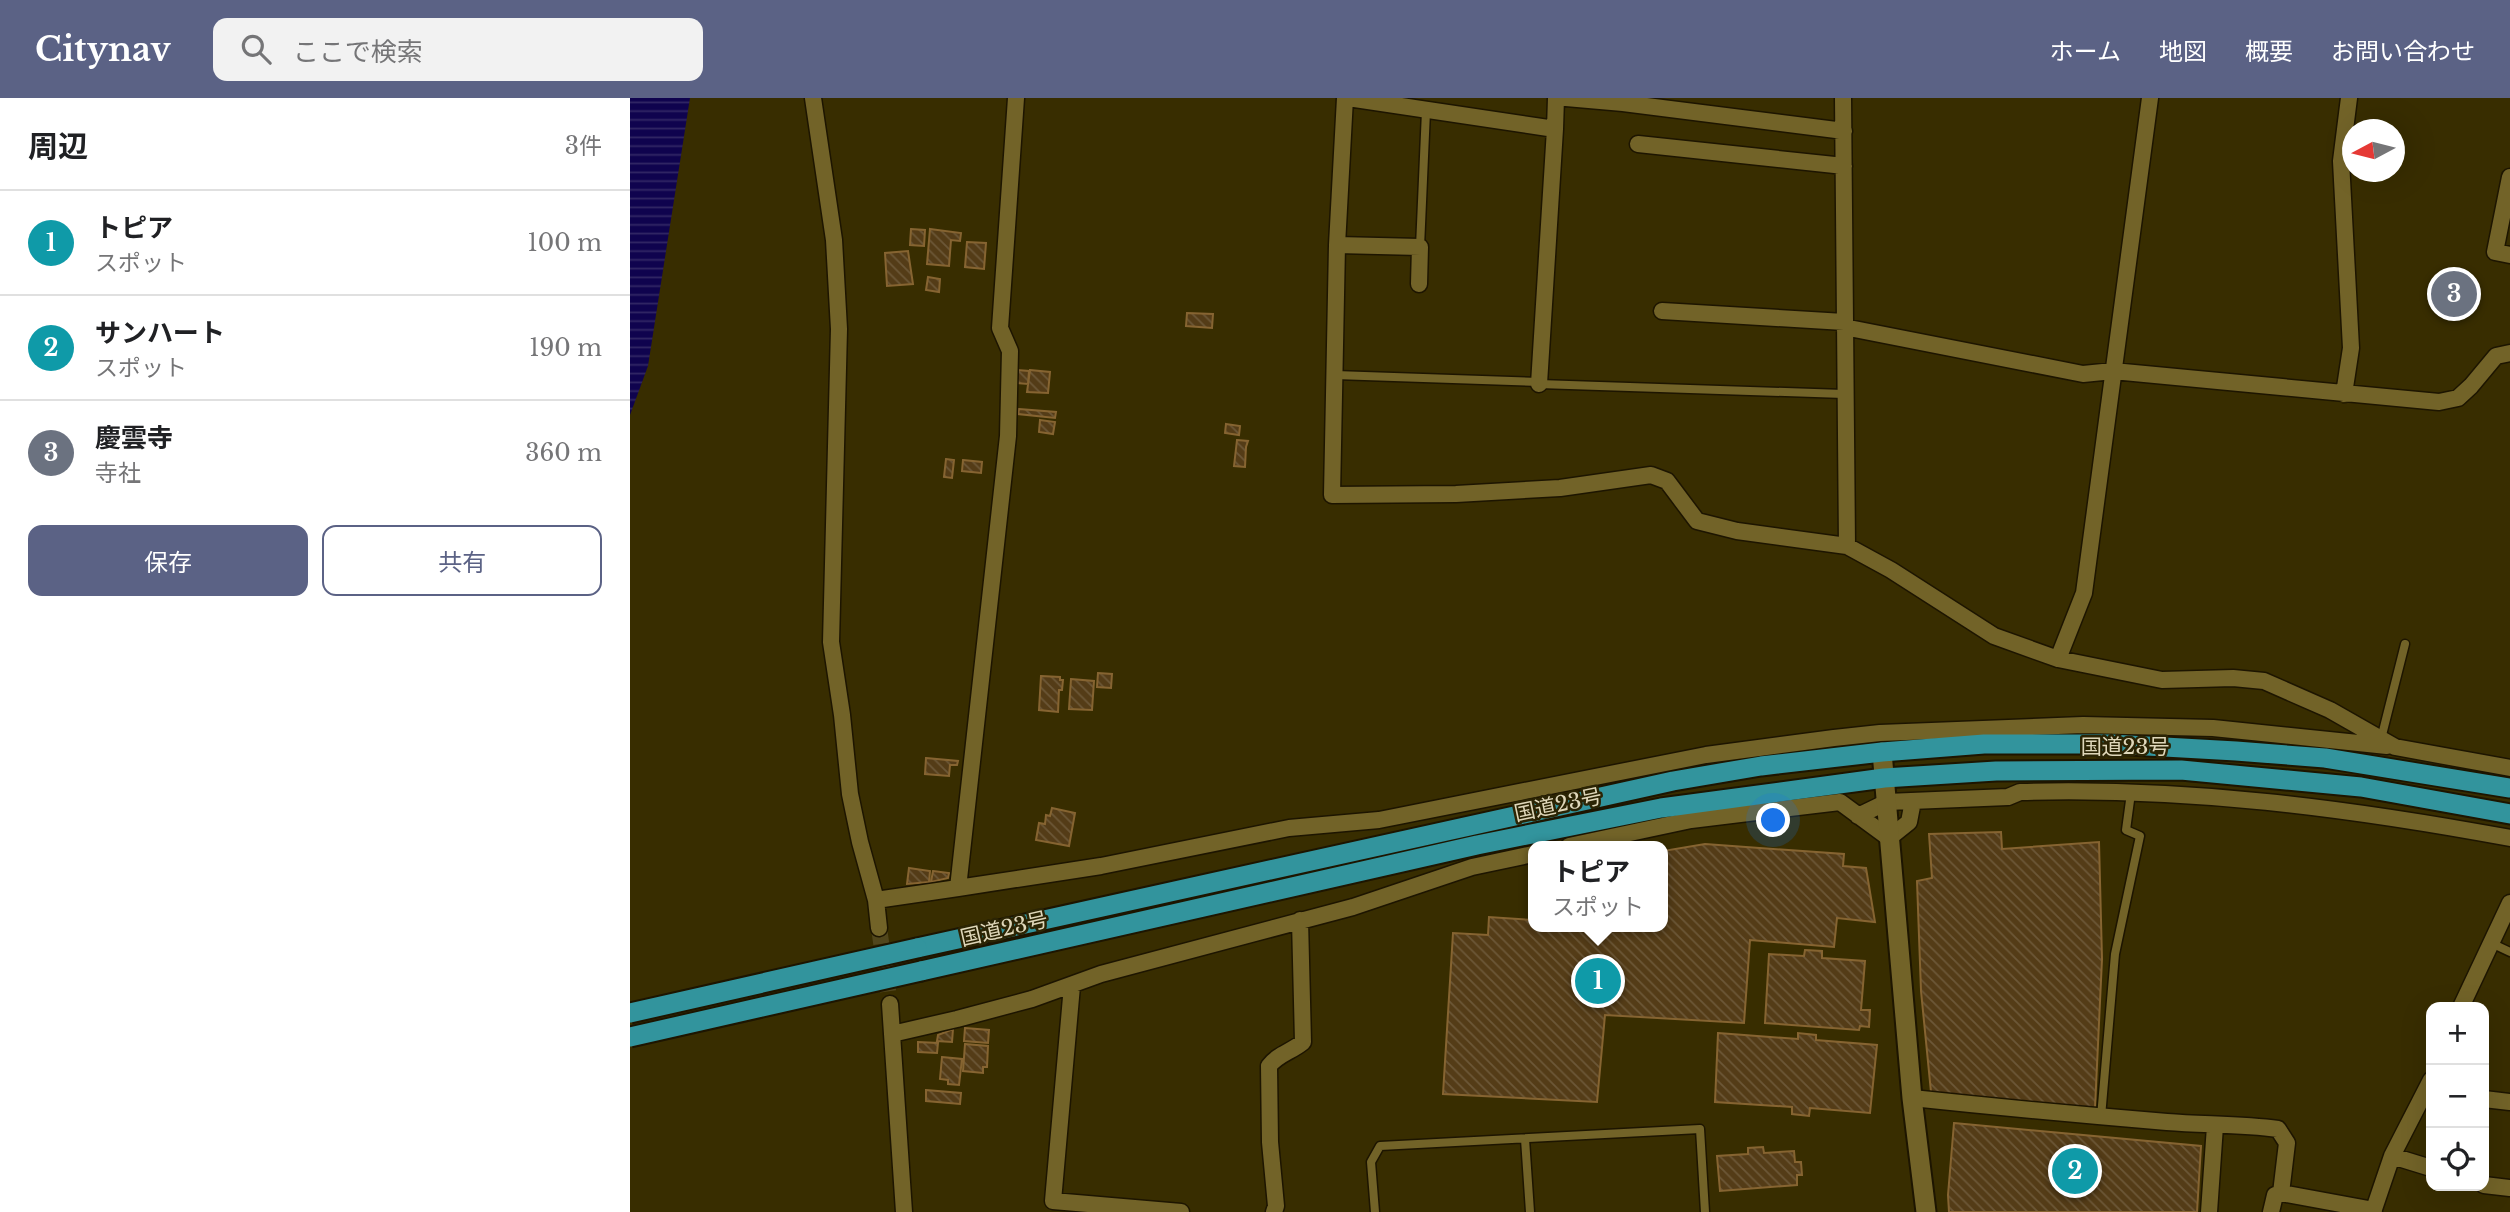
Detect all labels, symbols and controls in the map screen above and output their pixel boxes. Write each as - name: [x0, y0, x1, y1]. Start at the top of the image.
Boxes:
- search box: [213, 18, 703, 81]
- text: Citynav: [35, 29, 171, 70]
- icon: search: [237, 30, 275, 68]
- text: ここで検索: [293, 36, 423, 68]
- text: ホーム: [2050, 37, 2121, 66]
- text: 地図: [2159, 37, 2207, 66]
- text: 概要: [2245, 37, 2293, 66]
- text: お問い合わせ: [2331, 37, 2475, 66]
- north arrow: [2342, 119, 2405, 182]
- text: 周辺: [28, 128, 88, 165]
- text: 3件: [565, 132, 602, 160]
- text: トピア: [95, 212, 173, 244]
- text: 1: [46, 229, 56, 257]
- text: 100 m: [528, 229, 602, 257]
- text: スポット: [95, 249, 187, 277]
- pin: 3: [2431, 268, 2477, 320]
- text: サンハート: [95, 317, 225, 349]
- text: 2: [44, 334, 58, 362]
- text: 190 m: [529, 334, 602, 362]
- text: スポット: [95, 354, 187, 382]
- text: 慶雲寺: [95, 422, 173, 454]
- text: 3: [44, 439, 58, 467]
- text: 360 m: [525, 439, 602, 467]
- text: 寺社: [95, 459, 141, 487]
- button: 保存: [28, 525, 308, 596]
- button: 共有: [322, 525, 602, 596]
- street label: 国道23号: [2081, 734, 2169, 760]
- street label: 国道23号: [1512, 783, 1604, 827]
- your location: [1756, 803, 1790, 837]
- popup: [1528, 841, 1668, 932]
- text: トピア: [1552, 856, 1630, 888]
- text: スポット: [1552, 893, 1644, 921]
- street label: 国道23号: [958, 906, 1050, 952]
- pin: 1: [1575, 955, 1621, 1007]
- map controls: [2426, 1002, 2489, 1191]
- button: +: [2426, 1002, 2489, 1065]
- button: −: [2426, 1065, 2489, 1128]
- button: locate: [2426, 1128, 2489, 1191]
- pin: 2: [2052, 1145, 2098, 1197]

